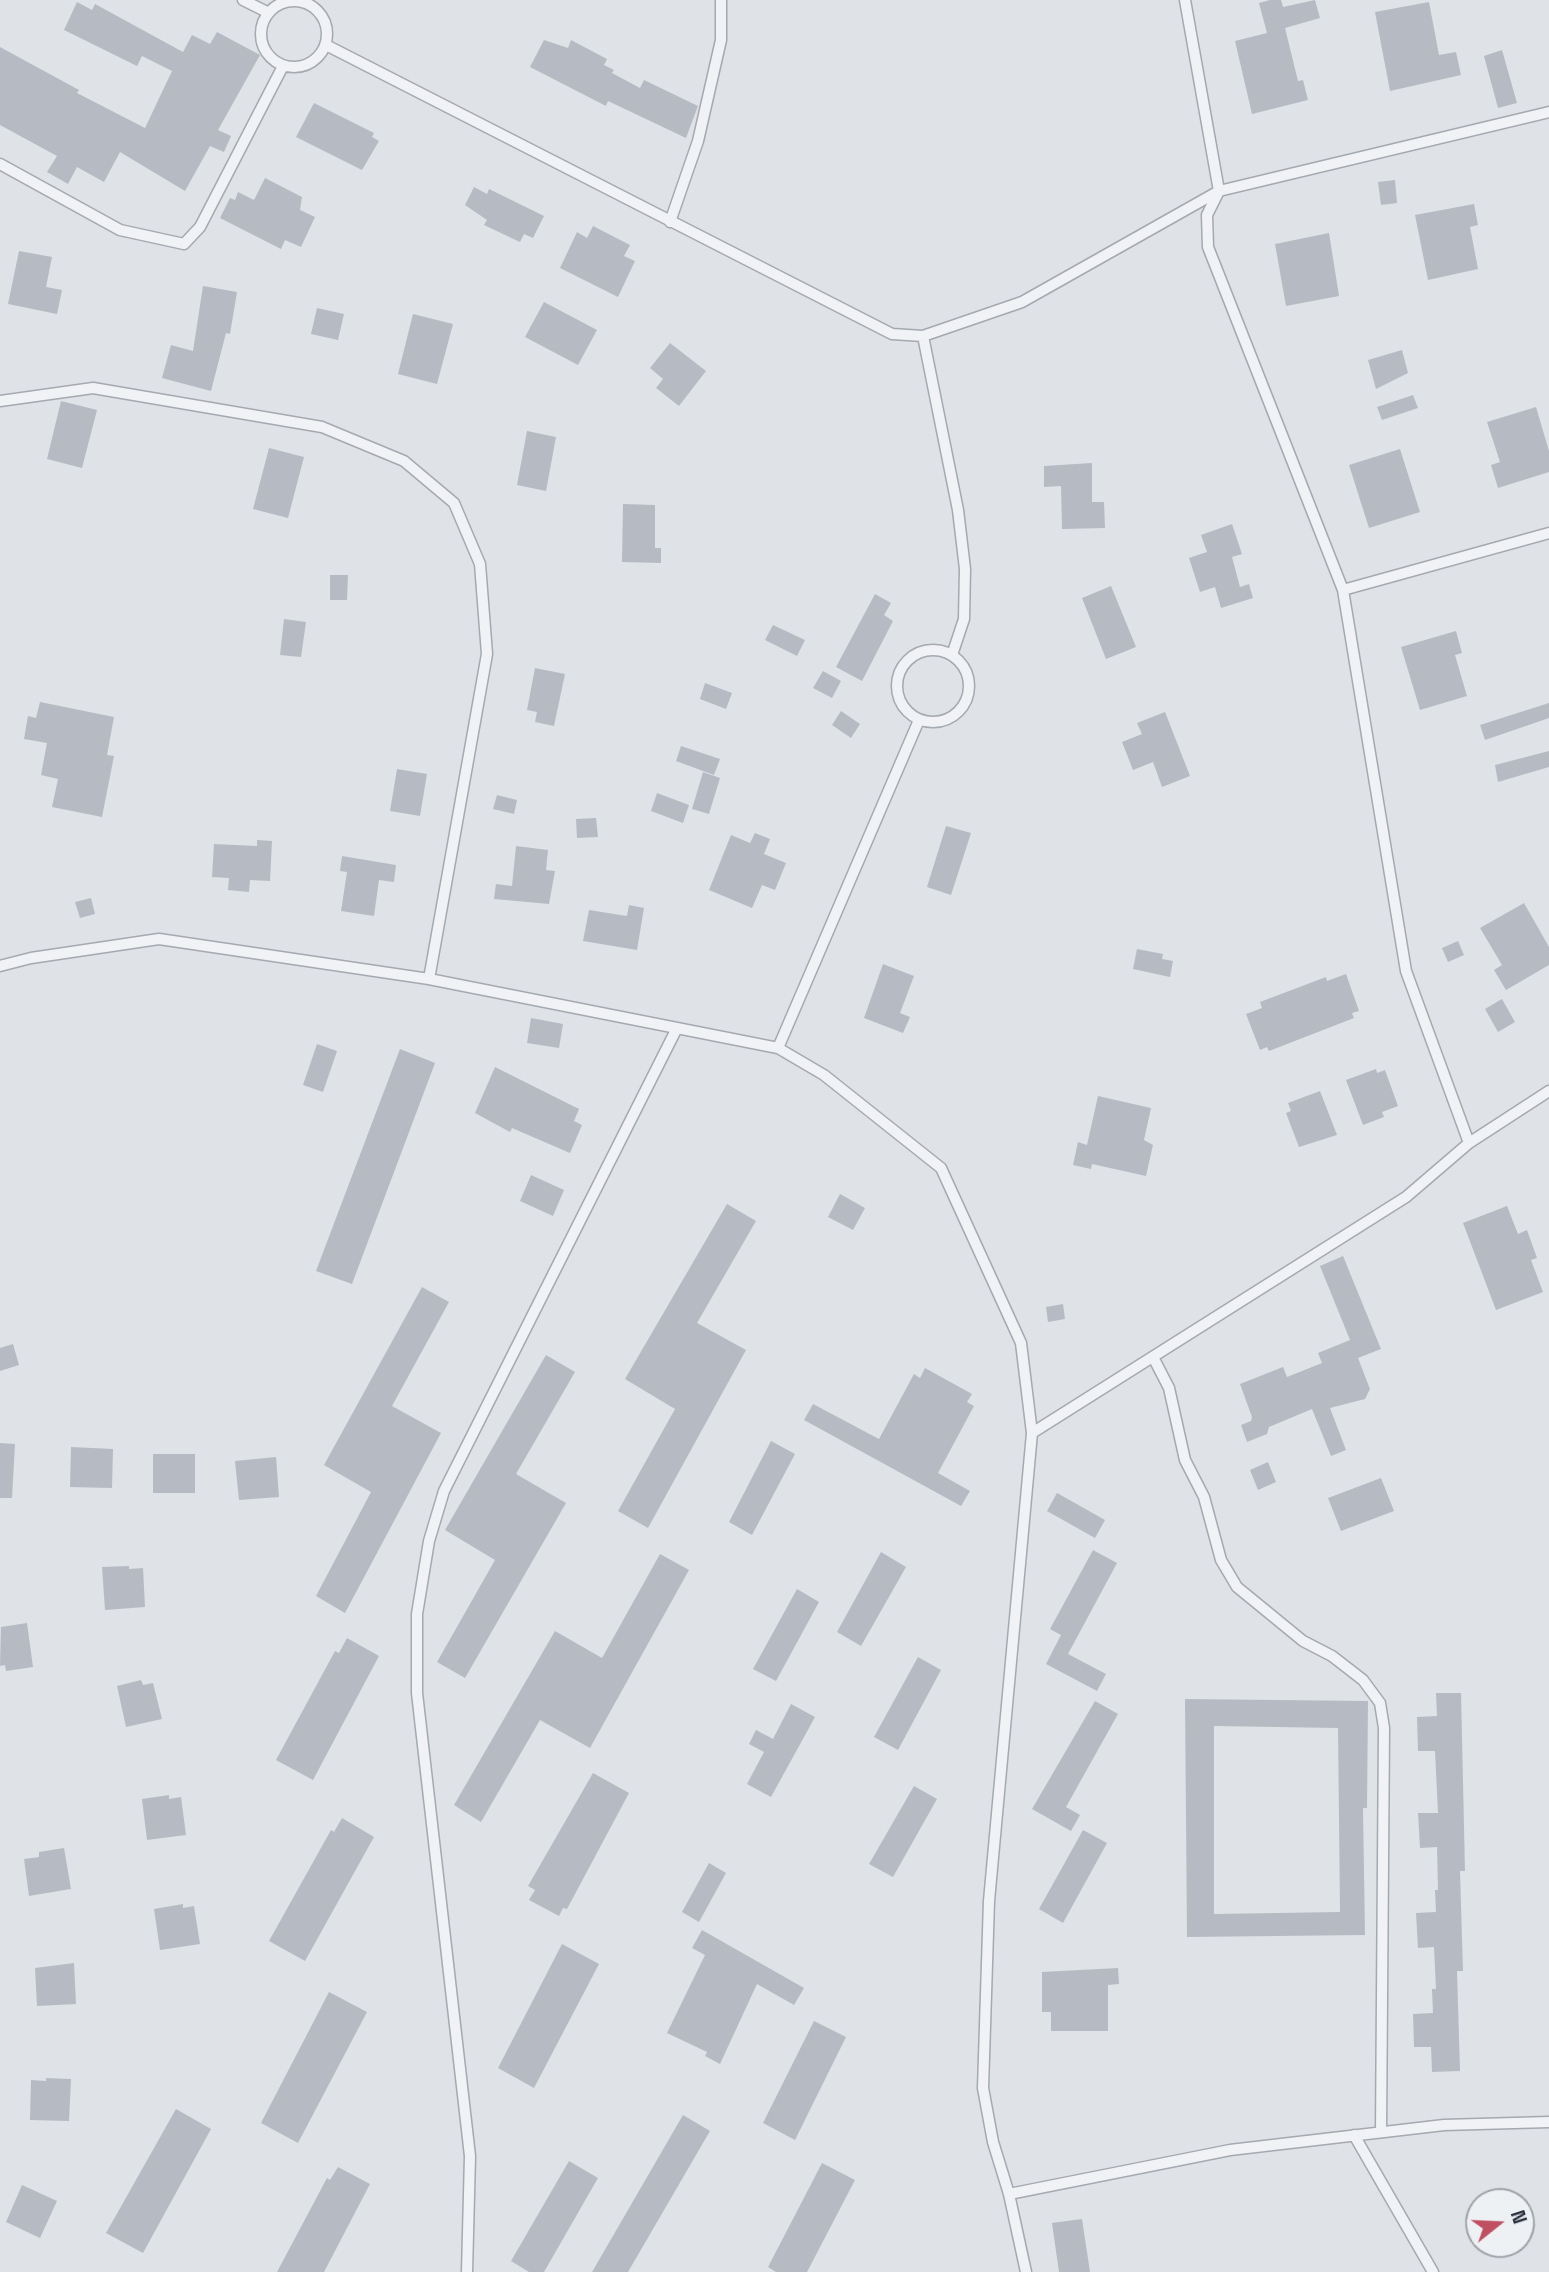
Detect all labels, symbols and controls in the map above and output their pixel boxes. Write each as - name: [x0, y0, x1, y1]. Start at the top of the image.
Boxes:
- north arrow: [1465, 2188, 1535, 2258]
- text: N: [1505, 2207, 1532, 2227]

